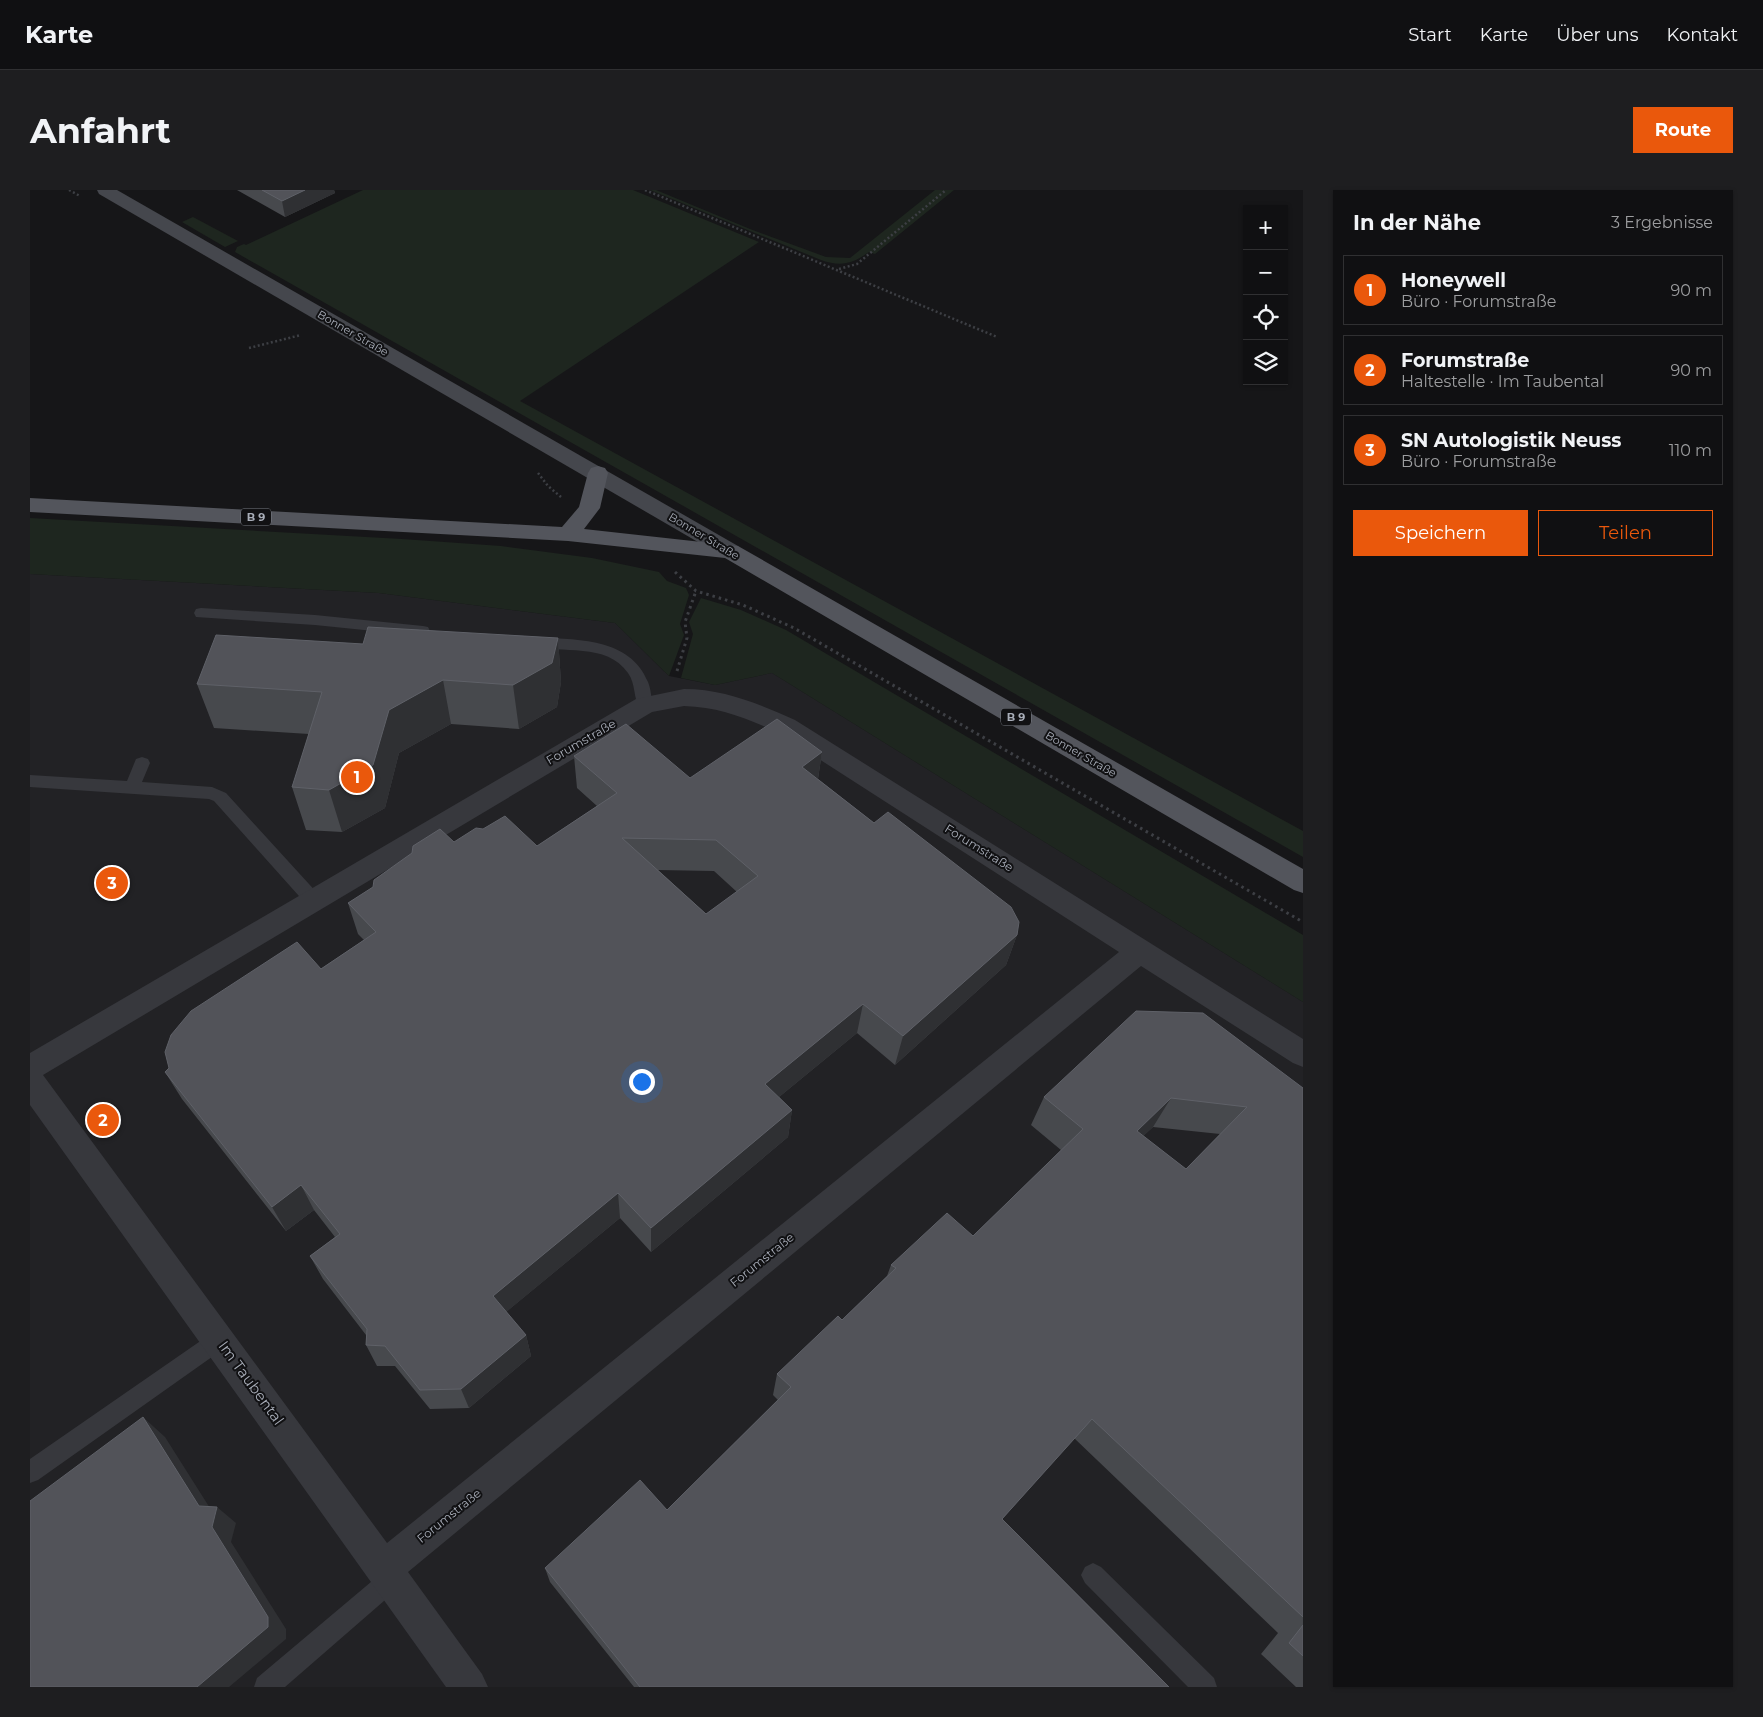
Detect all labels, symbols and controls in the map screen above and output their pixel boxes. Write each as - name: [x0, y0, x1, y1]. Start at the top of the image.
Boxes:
- text: Karte: [25, 20, 93, 49]
- text: Start: [1408, 24, 1452, 46]
- text: Karte: [1480, 24, 1528, 46]
- text: Über uns: [1556, 24, 1639, 46]
- text: Kontakt: [1667, 24, 1738, 46]
- button: Route: [1633, 107, 1733, 153]
- text: Anfahrt: [30, 109, 171, 152]
- map controls: [1243, 205, 1288, 385]
- button: +: [1243, 205, 1288, 250]
- text: In der Nähe: [1353, 210, 1481, 235]
- text: 3 Ergebnisse: [1611, 213, 1713, 232]
- button: −: [1243, 250, 1288, 295]
- text: Honeywell: [1401, 269, 1506, 292]
- text: 1: [1367, 281, 1373, 300]
- text: 90 m: [1670, 281, 1712, 300]
- text: Büro · Forumstraße: [1401, 292, 1556, 311]
- button: locate: [1243, 295, 1288, 340]
- street label: Bonner Straße: [315, 307, 391, 359]
- button: layers: [1243, 340, 1288, 385]
- text: Forumstraße: [1401, 349, 1529, 372]
- text: 2: [1365, 361, 1375, 380]
- text: 90 m: [1670, 361, 1712, 380]
- text: Haltestelle · Im Taubental: [1401, 372, 1604, 391]
- text: SN Autologistik Neuss: [1401, 429, 1621, 452]
- text: 3: [1365, 441, 1375, 460]
- text: 110 m: [1669, 441, 1712, 460]
- text: Büro · Forumstraße: [1401, 452, 1556, 471]
- road number: B 9: [241, 508, 271, 526]
- street label: Bonner Straße: [666, 509, 742, 563]
- button: Speichern: [1353, 510, 1528, 556]
- button: Teilen: [1538, 510, 1713, 556]
- road number: B 9: [1001, 708, 1031, 726]
- street label: Forumstraße: [543, 716, 618, 768]
- street label: Bonner Straße: [1043, 728, 1119, 780]
- pin: 1: [341, 758, 373, 796]
- street label: Forumstraße: [942, 821, 1016, 875]
- pin: 3: [96, 864, 128, 902]
- your location: [629, 1069, 655, 1095]
- pin: 2: [87, 1101, 119, 1139]
- street label: Forumstraße: [727, 1229, 797, 1290]
- street label: Im Taubental: [214, 1337, 288, 1429]
- street label: Forumstraße: [414, 1485, 484, 1546]

